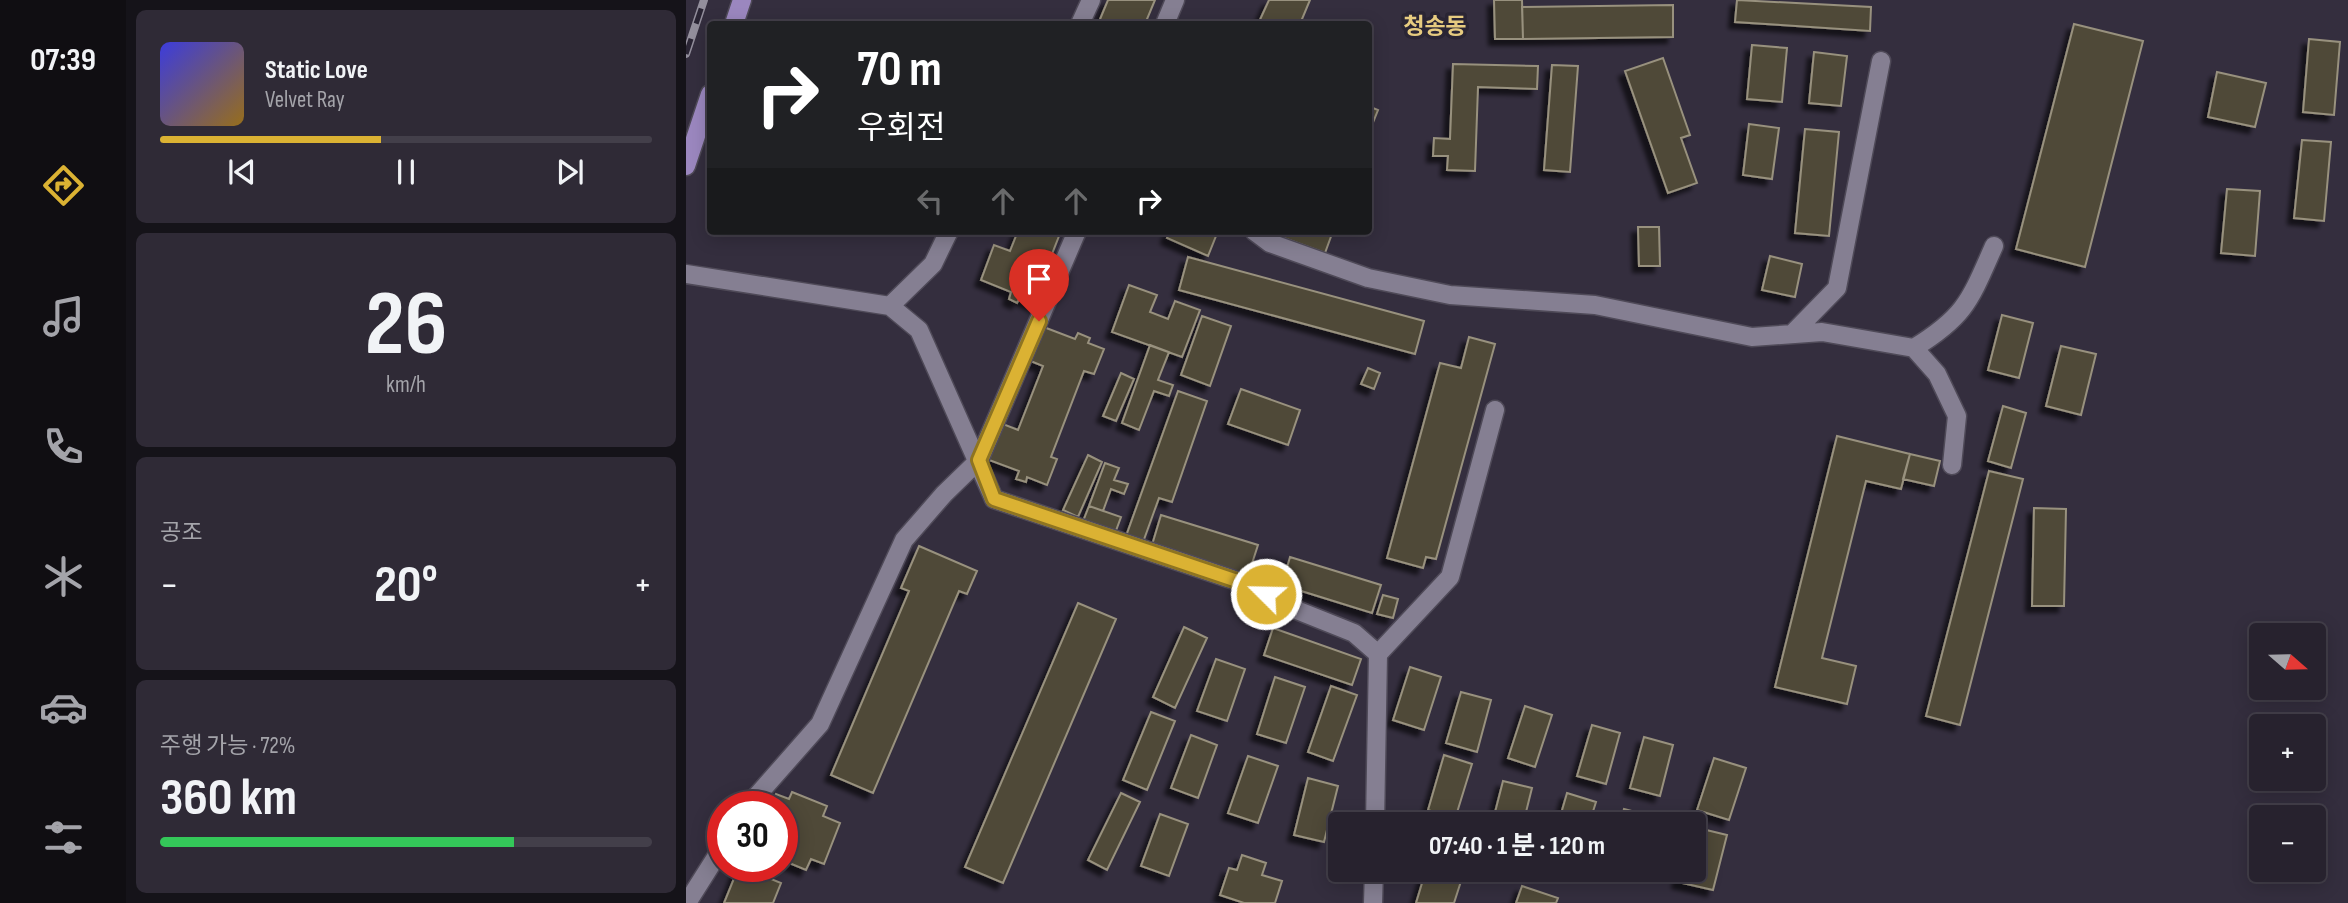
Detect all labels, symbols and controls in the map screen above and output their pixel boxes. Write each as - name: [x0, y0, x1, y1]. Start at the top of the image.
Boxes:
- district label: 청송동: [1403, 13, 1467, 41]
- text: 07:39: [30, 41, 96, 80]
- text: 70 m: [857, 41, 942, 100]
- icon: right: [742, 49, 833, 140]
- text: Static Love: [265, 55, 368, 86]
- text: Velvet Ray: [265, 86, 345, 114]
- text: 우회전: [857, 109, 945, 148]
- icon: previous: [223, 153, 261, 191]
- icon: pause: [387, 153, 425, 191]
- icon: next: [551, 153, 589, 191]
- icon: directions: [39, 161, 88, 210]
- icon: left: [911, 182, 949, 220]
- icon: ahead: [984, 182, 1022, 220]
- icon: ahead: [1057, 182, 1095, 220]
- icon: right: [1130, 182, 1168, 220]
- pin: [1009, 249, 1069, 321]
- icon: arrive: [1020, 260, 1058, 298]
- text: 26: [365, 271, 447, 380]
- icon: music: [39, 292, 88, 341]
- text: km/h: [386, 371, 426, 399]
- icon: phone: [39, 422, 88, 471]
- text: 공조: [160, 519, 202, 547]
- icon: climate: [39, 552, 88, 601]
- text: 20°: [374, 554, 438, 617]
- position arrow: [1229, 557, 1303, 631]
- text: −: [160, 563, 179, 608]
- text: +: [633, 563, 652, 608]
- north arrow: [2249, 623, 2326, 700]
- map controls: [2249, 623, 2326, 882]
- icon: car: [39, 683, 88, 732]
- button: +: [2249, 714, 2326, 791]
- text: 주행 가능 · 72%: [160, 732, 296, 760]
- text: 360 km: [160, 767, 297, 830]
- speed limit sign: 30: [707, 791, 798, 882]
- button: −: [2249, 805, 2326, 882]
- icon: filters: [39, 813, 88, 862]
- text: 07:40 · 1 분 · 120 m: [1429, 831, 1605, 862]

